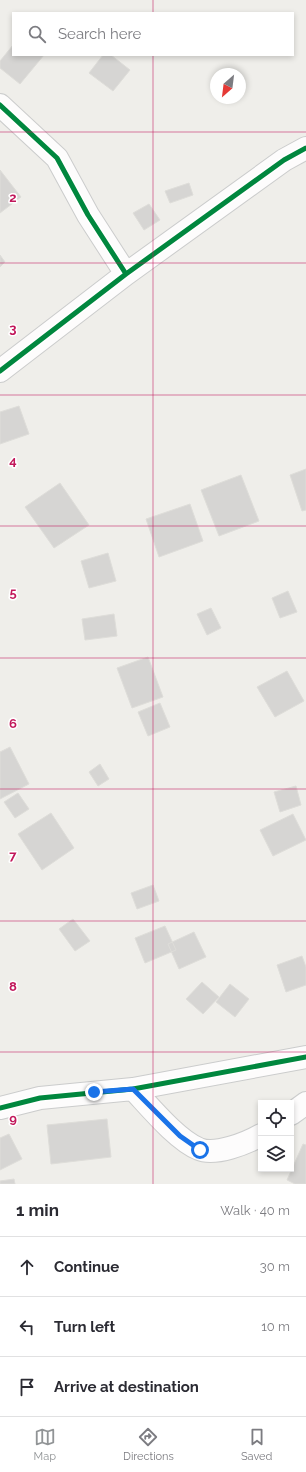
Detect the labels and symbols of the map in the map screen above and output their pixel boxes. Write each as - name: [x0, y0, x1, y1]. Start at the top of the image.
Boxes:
- north arrow: [210, 68, 246, 104]
- text: 2: [9, 190, 17, 205]
- text: 3: [9, 321, 17, 336]
- text: 4: [9, 453, 17, 468]
- text: 5: [9, 585, 17, 600]
- text: 6: [9, 716, 17, 731]
- text: 7: [9, 848, 17, 863]
- text: 8: [9, 979, 17, 994]
- route end: [85, 1083, 103, 1101]
- text: 9: [9, 1111, 17, 1126]
- route start: [191, 1141, 209, 1159]

